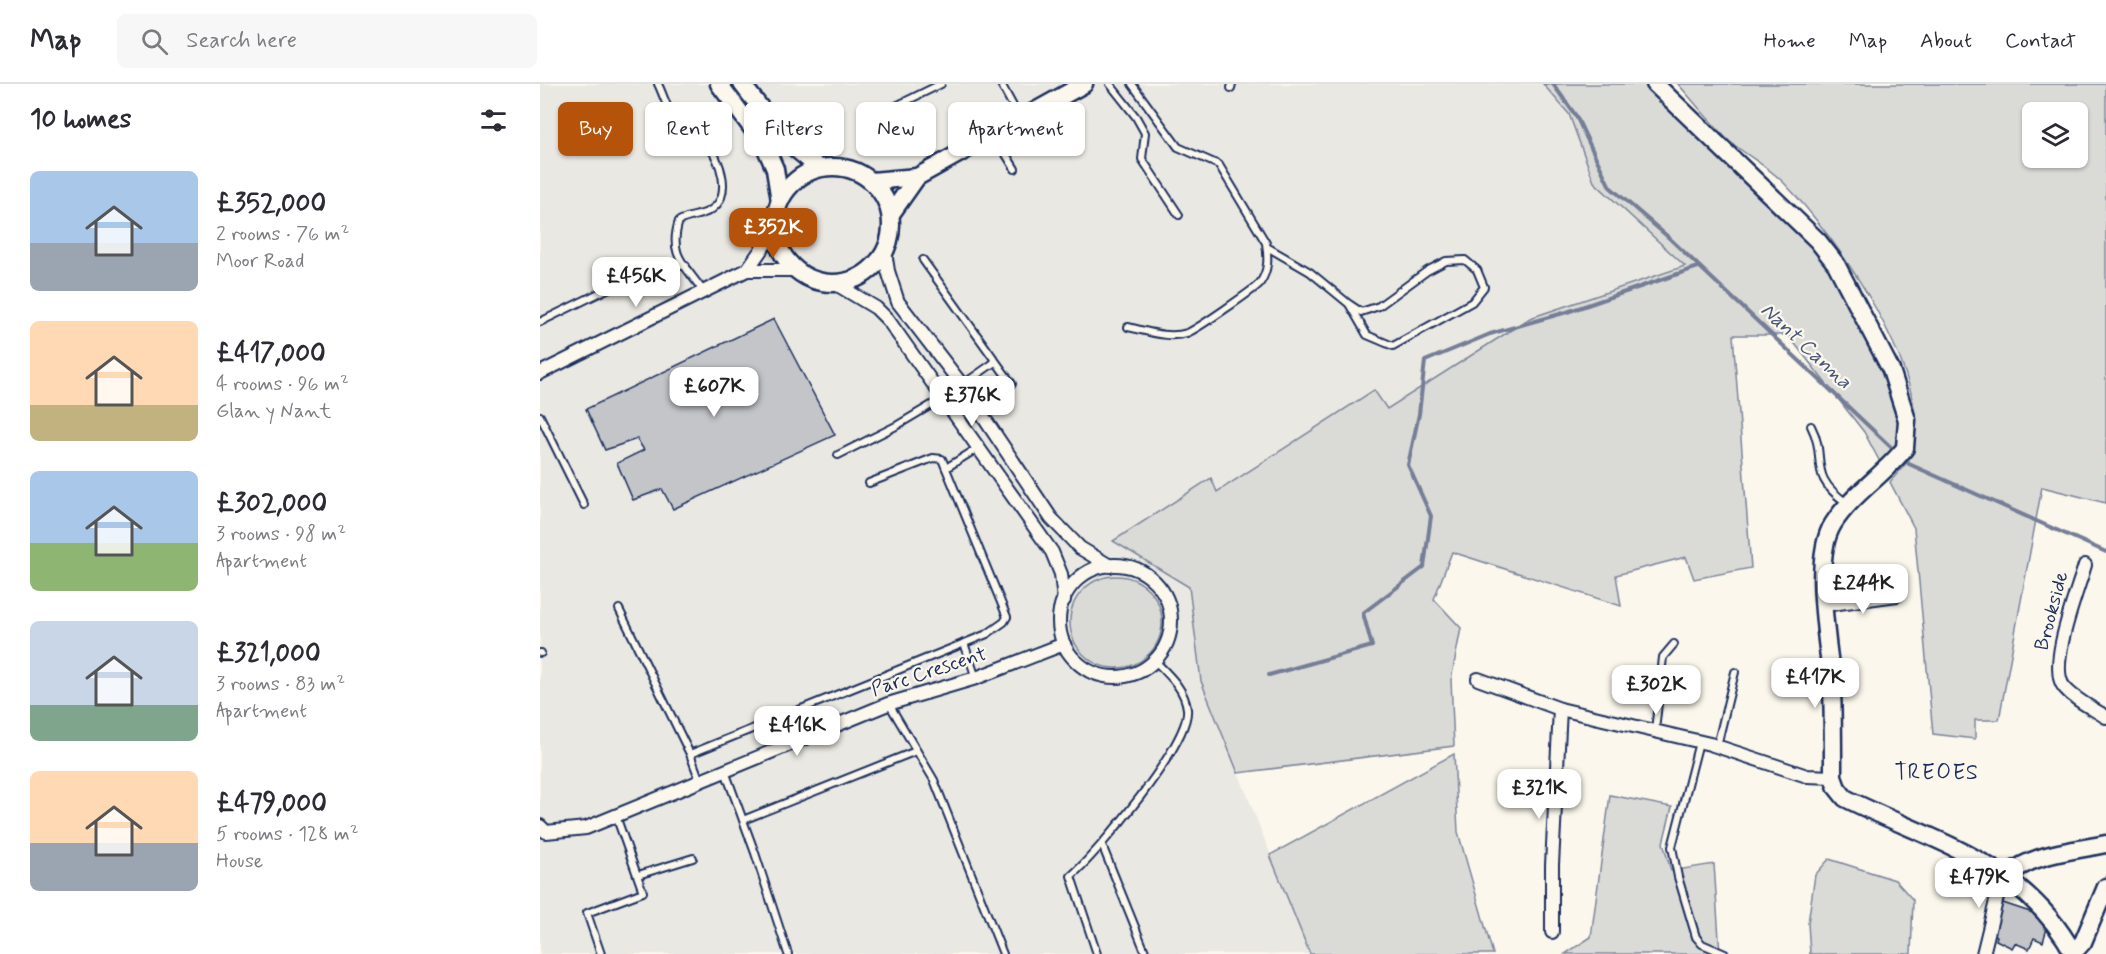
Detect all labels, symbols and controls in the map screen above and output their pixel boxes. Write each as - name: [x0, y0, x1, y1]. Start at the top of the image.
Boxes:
- search box: [117, 14, 537, 68]
- text: Map: [30, 23, 81, 60]
- icon: search: [138, 25, 171, 58]
- text: Search here: [186, 27, 297, 55]
- text: Home: [1764, 27, 1816, 55]
- text: Map: [1849, 27, 1887, 55]
- text: About: [1920, 27, 1972, 55]
- text: Contact: [2005, 27, 2076, 55]
- chip: Buy: [558, 102, 633, 156]
- chip: Rent: [645, 102, 732, 156]
- chip: Filters: [744, 102, 844, 156]
- chip: New: [856, 102, 936, 156]
- chip: Apartment: [948, 102, 1085, 156]
- map controls: [2022, 102, 2088, 168]
- button: layers: [2022, 102, 2088, 168]
- text: 10 homes: [30, 103, 131, 137]
- icon: filters: [477, 104, 510, 137]
- text: £352,000: [216, 187, 326, 221]
- icon: home: [78, 195, 150, 267]
- pin: £352K: [731, 208, 815, 259]
- text: £352K: [743, 214, 803, 241]
- text: 2 rooms · 76 m²: [216, 221, 349, 248]
- text: Moor Road: [216, 248, 304, 275]
- pin: £456K: [594, 257, 678, 308]
- text: £456K: [606, 263, 666, 290]
- water label: Nant Canna: [1754, 297, 1858, 395]
- text: £417,000: [216, 337, 326, 371]
- icon: home: [78, 345, 150, 417]
- pin: £607K: [672, 367, 756, 418]
- text: 4 rooms · 96 m²: [216, 371, 349, 398]
- text: £607K: [684, 373, 745, 400]
- pin: £376K: [930, 376, 1014, 427]
- text: £376K: [944, 382, 1000, 409]
- text: Glan y Nant: [216, 398, 331, 425]
- text: £302,000: [216, 487, 327, 521]
- icon: home: [78, 495, 150, 567]
- text: 3 rooms · 98 m²: [216, 521, 346, 548]
- text: Apartment: [216, 548, 307, 575]
- pin: £244K: [1821, 564, 1905, 615]
- street label: Brookside: [2029, 569, 2075, 653]
- text: £244K: [1832, 570, 1894, 597]
- text: £321,000: [216, 637, 321, 671]
- street label: Parc Crescent: [868, 641, 990, 703]
- icon: home: [78, 645, 150, 717]
- pin: £417K: [1773, 658, 1857, 709]
- text: £417K: [1785, 664, 1845, 691]
- pin: £302K: [1614, 665, 1698, 716]
- text: 3 rooms · 83 m²: [216, 671, 345, 698]
- text: £302K: [1626, 671, 1686, 698]
- text: Apartment: [216, 698, 307, 725]
- pin: £416K: [755, 706, 839, 757]
- text: £416K: [768, 712, 826, 739]
- district label: TREOES: [1895, 759, 1979, 787]
- pin: £321K: [1497, 769, 1581, 820]
- text: £321K: [1511, 775, 1567, 802]
- text: £479,000: [216, 787, 327, 821]
- icon: home: [78, 795, 150, 867]
- text: 5 rooms · 128 m²: [216, 821, 359, 848]
- text: House: [216, 848, 263, 875]
- pin: £479K: [1937, 858, 2021, 909]
- text: £479K: [1949, 864, 2009, 891]

